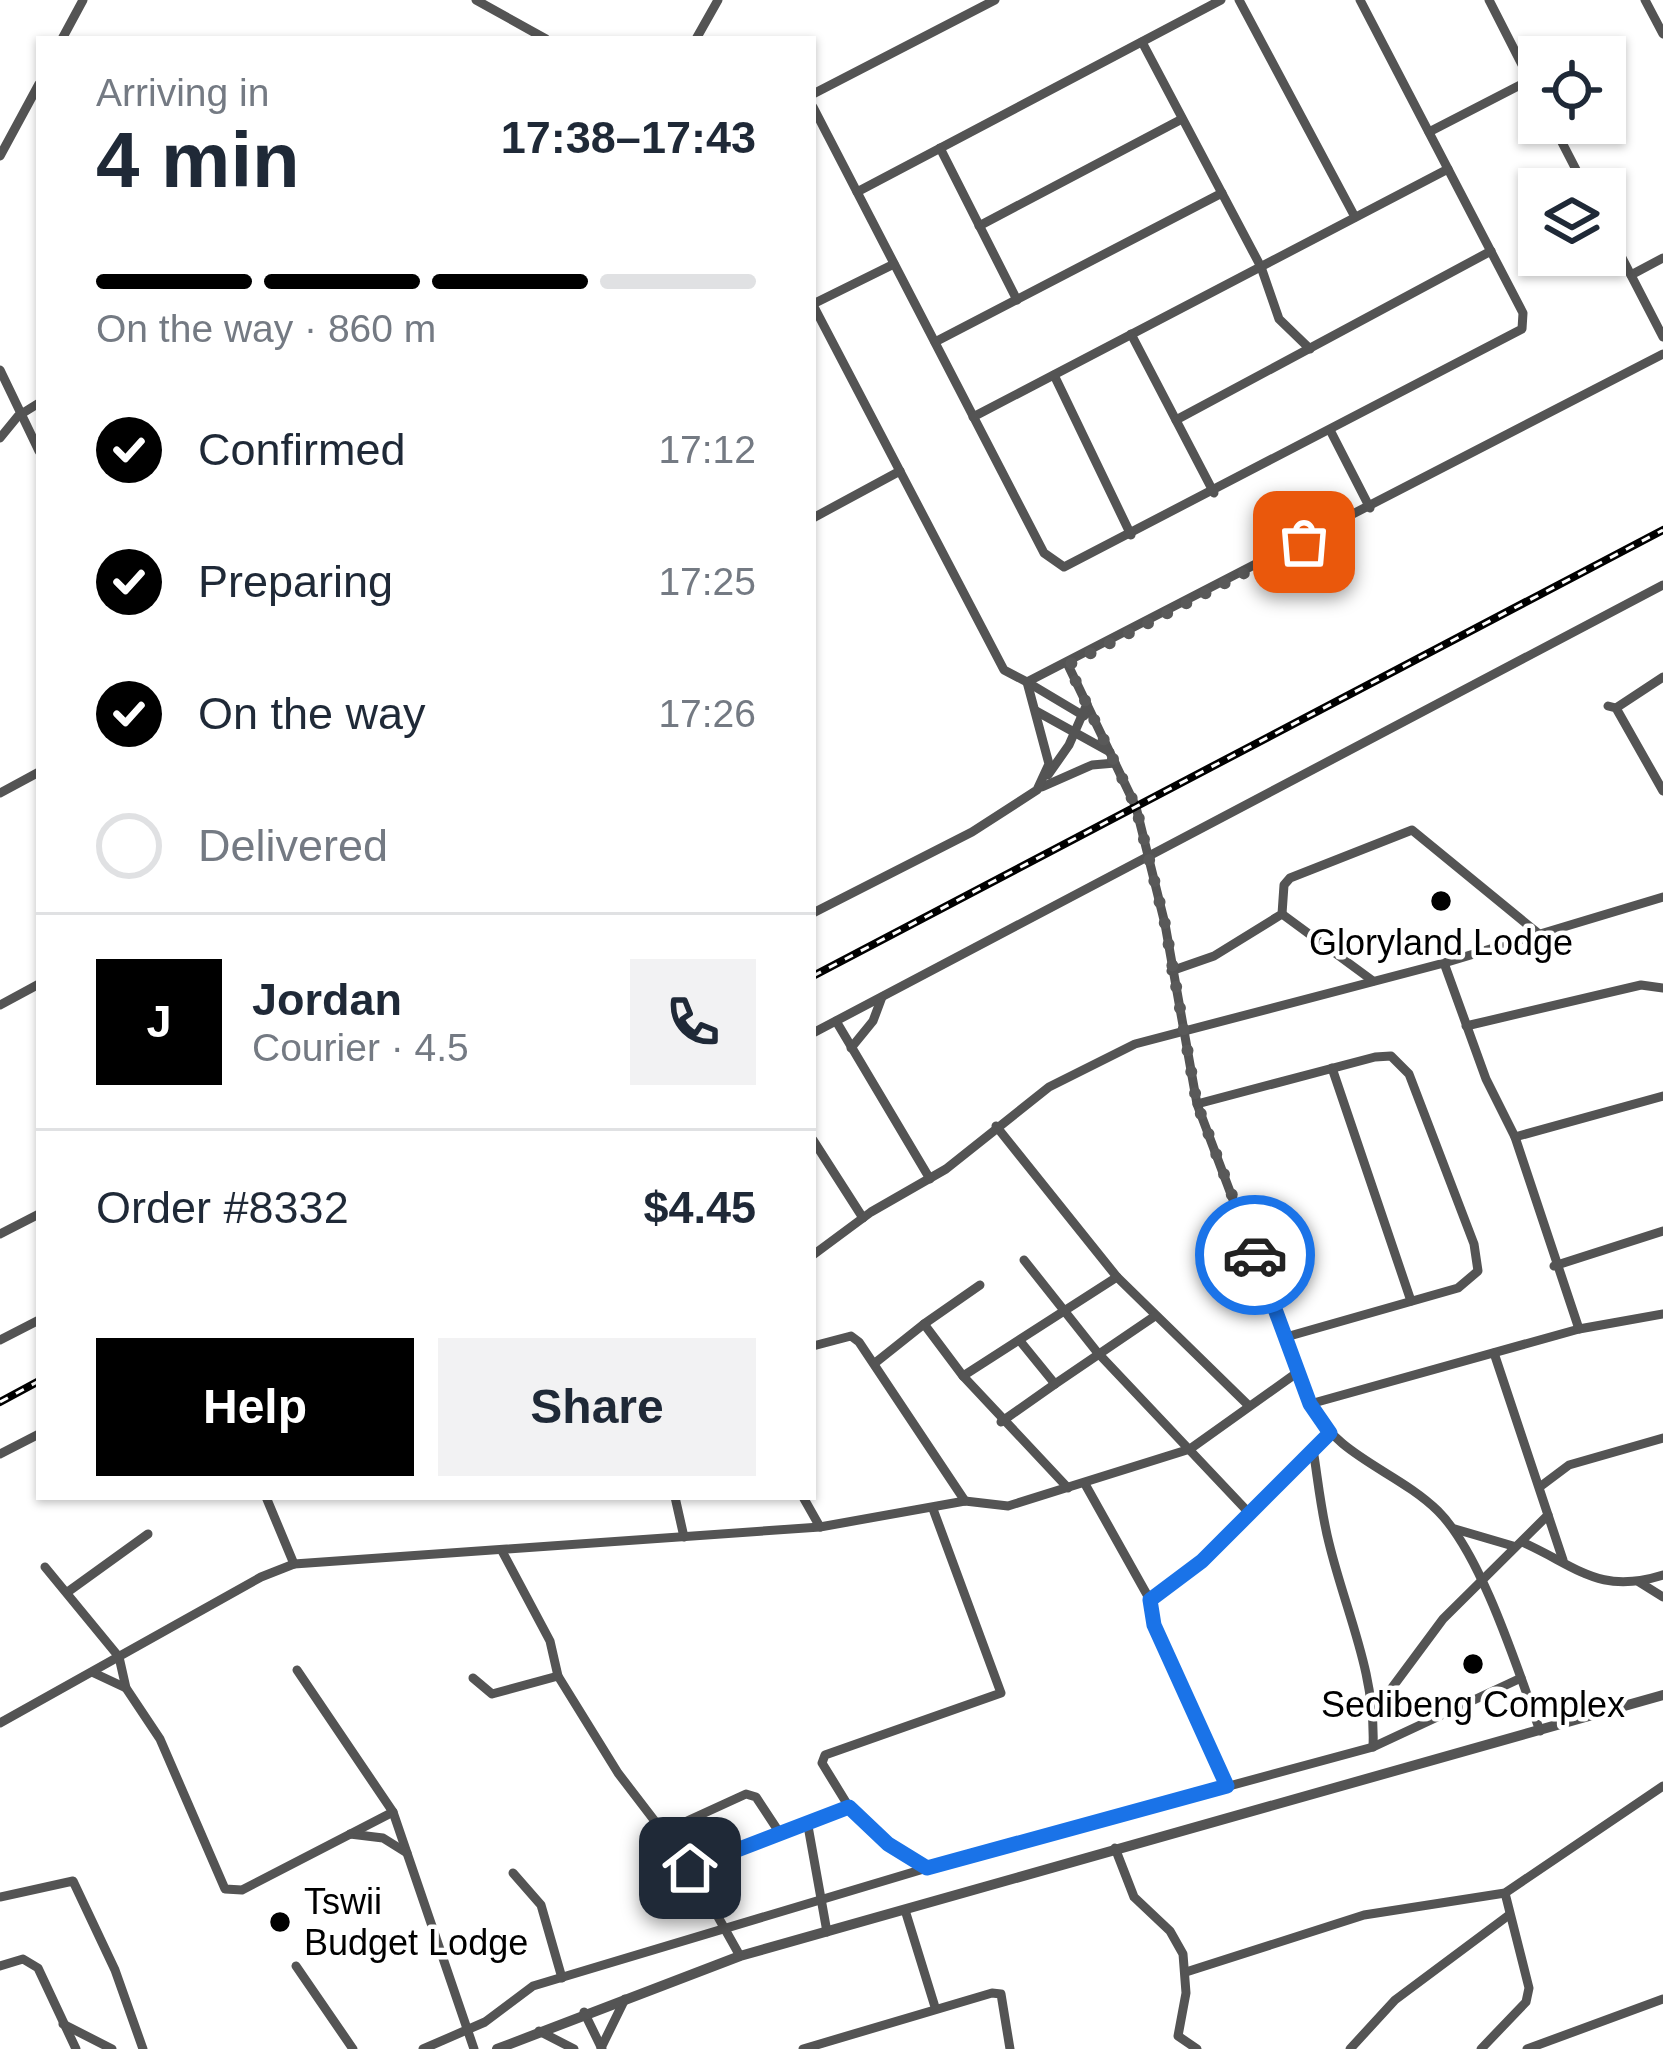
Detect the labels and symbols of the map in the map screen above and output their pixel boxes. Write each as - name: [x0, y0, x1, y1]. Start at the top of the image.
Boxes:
- pin: [1253, 491, 1355, 593]
- marker: Gloryland Lodge: [1428, 888, 1454, 914]
- place label: Gloryland Lodge: [1309, 922, 1573, 963]
- courier: [1195, 1195, 1315, 1315]
- marker: Sedibeng Complex: [1460, 1651, 1486, 1677]
- place label: Sedibeng Complex: [1321, 1684, 1625, 1725]
- pin: [639, 1817, 741, 1919]
- place label: Tswii Budget Lodge: [304, 1881, 528, 1963]
- marker: Tswii Budget Lodge: [267, 1909, 293, 1935]

